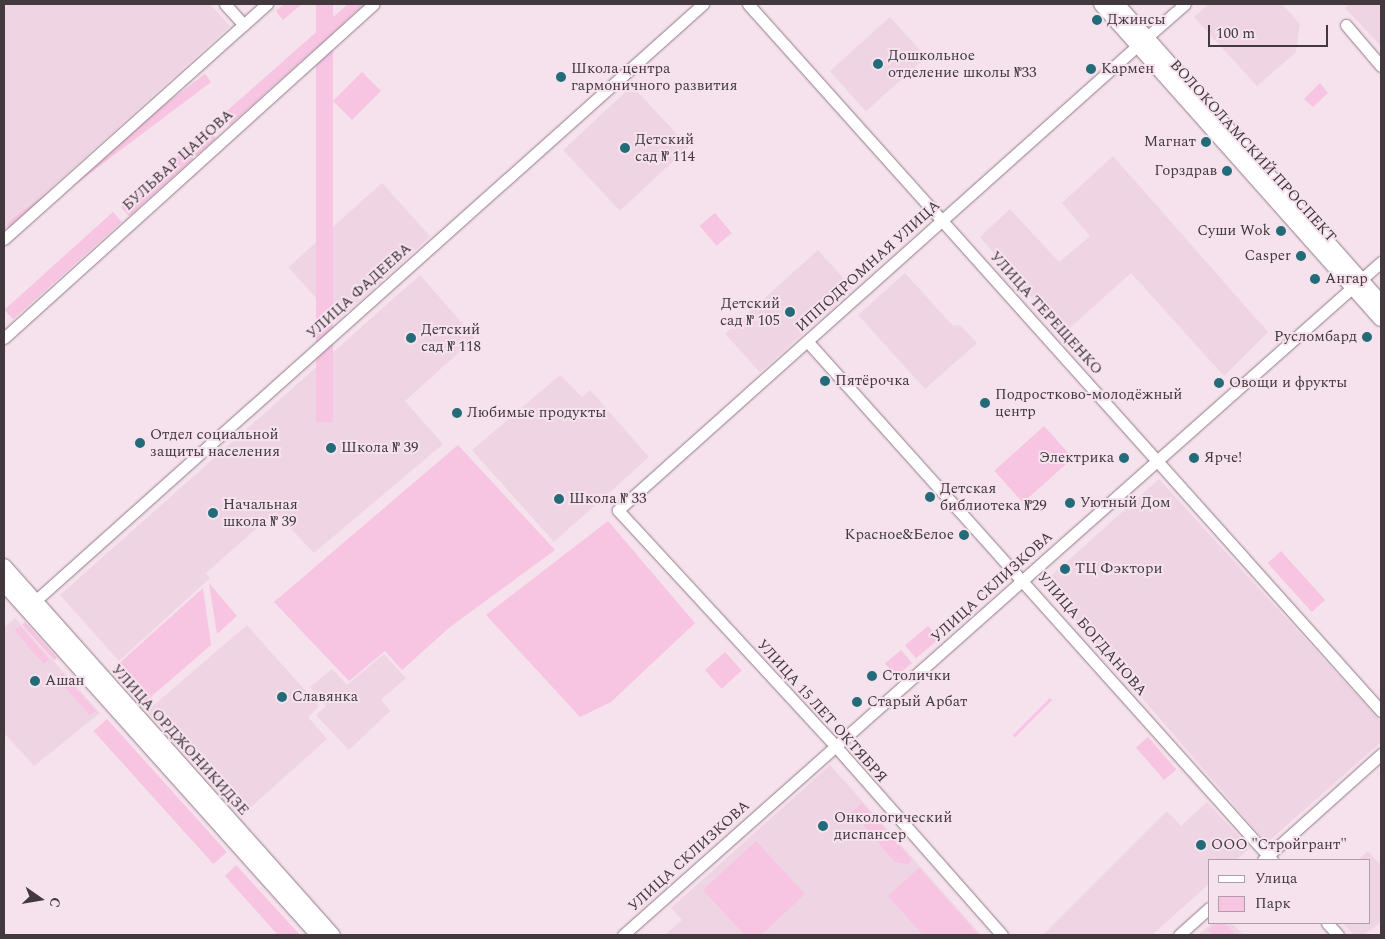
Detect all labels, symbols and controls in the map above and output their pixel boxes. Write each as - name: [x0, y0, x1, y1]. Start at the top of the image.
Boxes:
- place label: Джинсы: [1107, 11, 1166, 29]
- marker: Джинсы: [1091, 14, 1103, 26]
- scale bar: [1210, 15, 1330, 47]
- text: 100 m: [1216, 22, 1255, 45]
- place label: Дошкольное отделение школы №33: [888, 46, 1037, 81]
- street label: ВОЛОКОЛАМСКИЙ ПРОСПЕКТ: [1166, 56, 1340, 246]
- marker: Дошкольное отделение школы №33: [872, 58, 884, 70]
- place label: Школа центра гармоничного развития: [571, 59, 738, 94]
- place label: Кармен: [1101, 60, 1154, 78]
- marker: Кармен: [1085, 63, 1097, 75]
- marker: Школа центра гармоничного развития: [555, 71, 567, 83]
- street label: БУЛЬВАР ЦАНОВА: [119, 106, 237, 214]
- place label: Детский сад № 114: [635, 130, 695, 165]
- place label: Магнат: [1144, 133, 1196, 151]
- marker: Магнат: [1200, 136, 1212, 148]
- marker: Детский сад № 114: [619, 142, 631, 154]
- place label: Горздрав: [1154, 162, 1217, 180]
- marker: Горздрав: [1221, 165, 1233, 177]
- street label: ИППОДРОМНАЯ УЛИЦА: [792, 196, 944, 336]
- place label: Суши Wok: [1197, 222, 1271, 240]
- marker: Суши Wok: [1275, 225, 1287, 237]
- street label: УЛИЦА ФАДЕЕВА: [303, 239, 415, 343]
- place label: Casper: [1245, 247, 1291, 265]
- street label: УЛИЦА ТЕРЕЩЕНКО: [986, 248, 1106, 378]
- marker: Casper: [1295, 250, 1307, 262]
- place label: Ангар: [1325, 270, 1368, 288]
- marker: Ангар: [1309, 273, 1321, 285]
- place label: Детский сад № 105: [720, 294, 780, 329]
- marker: Детский сад № 105: [784, 306, 796, 318]
- place label: Детский сад № 118: [421, 320, 481, 355]
- place label: Русломбард: [1274, 328, 1357, 346]
- marker: Русломбард: [1361, 331, 1373, 343]
- marker: Детский сад № 118: [405, 332, 417, 344]
- place label: Пятёрочка: [835, 372, 910, 390]
- place label: Овощи и фрукты: [1229, 374, 1347, 392]
- marker: Пятёрочка: [819, 375, 831, 387]
- marker: Овощи и фрукты: [1213, 377, 1225, 389]
- place label: Подростково-молодёжный центр: [995, 385, 1182, 420]
- marker: Подростково-молодёжный центр: [979, 397, 991, 409]
- place label: Любимые продукты: [467, 404, 606, 422]
- marker: Любимые продукты: [451, 407, 463, 419]
- place label: Отдел социальной защиты населения: [150, 425, 280, 460]
- marker: Отдел социальной защиты населения: [134, 437, 146, 449]
- place label: Школа № 39: [341, 439, 418, 457]
- marker: Школа № 39: [325, 442, 337, 454]
- place label: Электрика: [1039, 449, 1114, 467]
- place label: Ярче!: [1204, 449, 1242, 467]
- marker: Электрика: [1118, 452, 1130, 464]
- marker: Ярче!: [1188, 452, 1200, 464]
- place label: Детская библиотека №29: [940, 479, 1047, 514]
- place label: Школа № 33: [569, 490, 646, 508]
- marker: Детская библиотека №29: [924, 491, 936, 503]
- marker: Школа № 33: [553, 493, 565, 505]
- place label: Уютный Дом: [1080, 494, 1171, 512]
- place label: Начальная школа № 39: [223, 495, 298, 530]
- marker: Уютный Дом: [1064, 497, 1076, 509]
- marker: Начальная школа № 39: [207, 507, 219, 519]
- place label: Красное&Белое: [845, 526, 954, 544]
- street label: УЛИЦА СКЛИЗКОВА: [927, 528, 1057, 646]
- marker: Красное&Белое: [958, 529, 970, 541]
- place label: ТЦ Фэктори: [1075, 560, 1162, 578]
- marker: ТЦ Фэктори: [1059, 563, 1071, 575]
- street label: УЛИЦА БОГДАНОВА: [1033, 568, 1151, 700]
- street label: УЛИЦА 15 ЛЕТ ОКТЯБРЯ: [753, 636, 891, 786]
- street label: УЛИЦА ОРДЖОНИКИДЗЕ: [107, 661, 253, 819]
- place label: Столички: [882, 667, 951, 685]
- marker: Столички: [866, 670, 878, 682]
- place label: Ашан: [45, 672, 84, 690]
- marker: Ашан: [29, 675, 41, 687]
- place label: Славянка: [292, 688, 358, 706]
- marker: Славянка: [276, 691, 288, 703]
- place label: Старый Арбат: [867, 693, 967, 711]
- marker: Старый Арбат: [851, 696, 863, 708]
- street label: УЛИЦА СКЛИЗКОВА: [624, 797, 754, 915]
- place label: Онкологический диспансер: [834, 808, 952, 843]
- marker: Онкологический диспансер: [816, 819, 830, 833]
- place label: ООО "Стройгрант": [1211, 836, 1347, 854]
- marker: ООО "Стройгрант": [1195, 839, 1207, 851]
- legend: [1208, 859, 1370, 924]
- text: Улица: [1255, 867, 1297, 890]
- north arrow: [15, 874, 65, 924]
- text: Парк: [1255, 892, 1291, 915]
- text: С: [44, 895, 66, 910]

